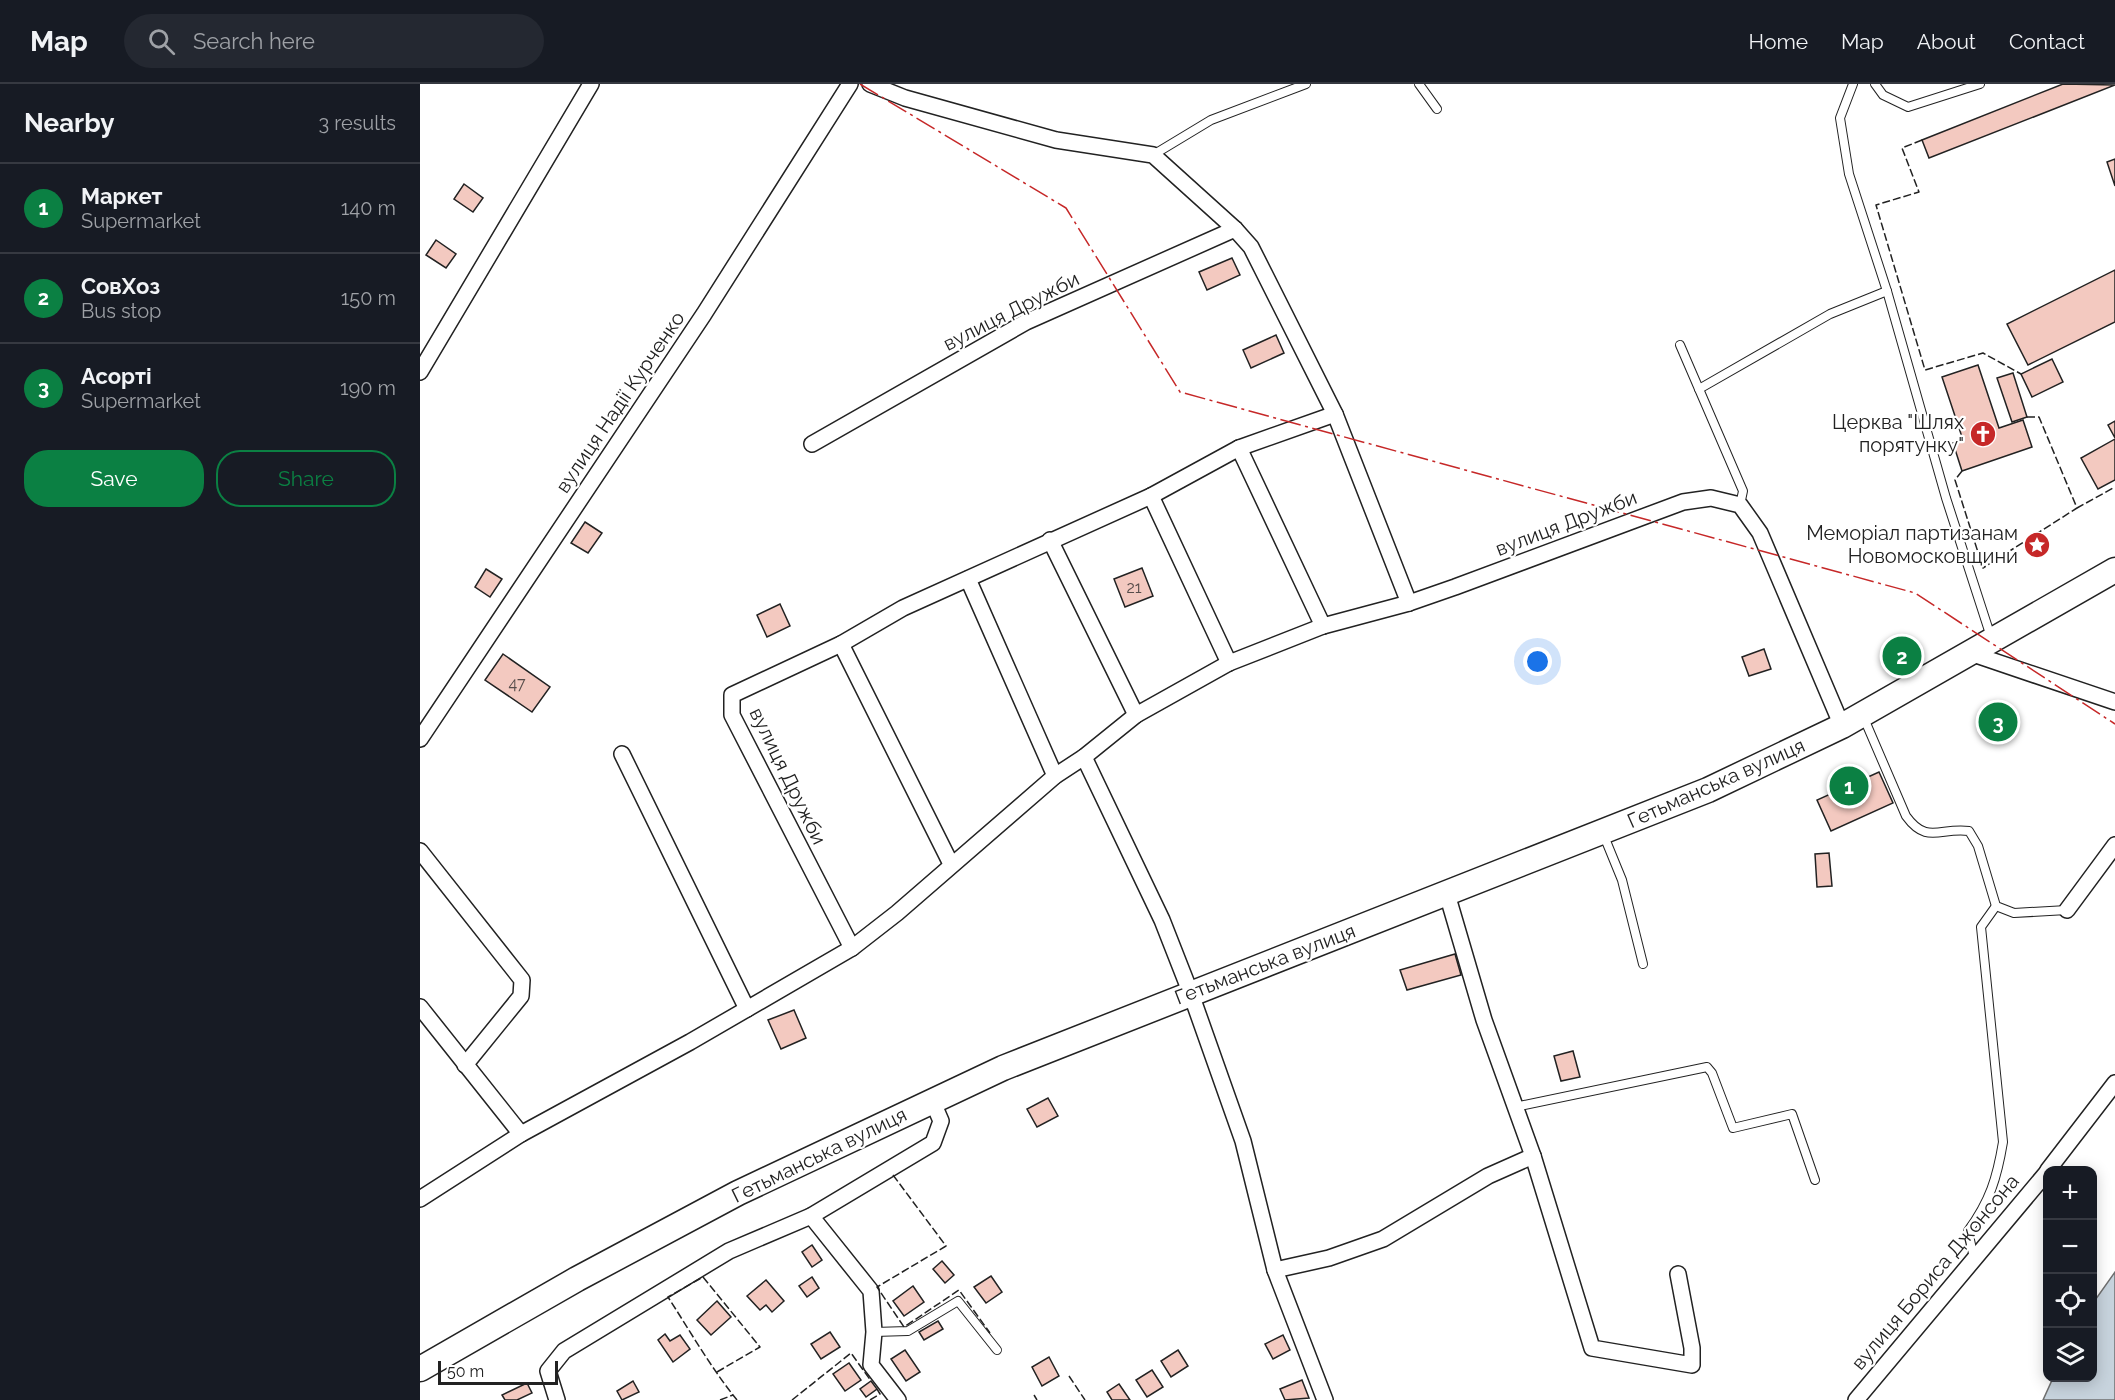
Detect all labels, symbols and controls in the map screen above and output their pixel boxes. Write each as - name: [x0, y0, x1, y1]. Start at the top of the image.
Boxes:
- search box: [124, 14, 544, 68]
- text: Map: [30, 25, 88, 58]
- icon: search: [145, 25, 178, 58]
- text: Search here: [193, 28, 315, 54]
- text: Home: [1749, 29, 1808, 54]
- text: Map: [1841, 29, 1884, 54]
- text: About: [1917, 29, 1976, 54]
- text: Contact: [2009, 29, 2085, 54]
- text: Nearby: [24, 108, 114, 138]
- text: 3 results: [318, 111, 396, 135]
- text: Маркет: [81, 183, 163, 209]
- text: 1: [39, 196, 48, 220]
- text: 140 m: [341, 196, 396, 220]
- text: Supermarket: [81, 209, 201, 233]
- street label: вулиця Дружби: [939, 266, 1083, 356]
- text: СовХоз: [81, 273, 160, 299]
- text: 2: [38, 286, 49, 310]
- text: 150 m: [341, 286, 396, 310]
- text: Bus stop: [81, 299, 161, 323]
- street label: вулиця Надії Курченко: [550, 307, 690, 497]
- text: Асорті: [81, 363, 152, 389]
- text: 3: [38, 376, 49, 400]
- text: 190 m: [340, 376, 396, 400]
- text: Supermarket: [81, 389, 201, 413]
- place label: Церква "Шлях порятунку": [1832, 410, 1964, 457]
- church icon: Церква "Шлях порятунку": [1968, 419, 1998, 449]
- button: Save: [24, 450, 204, 507]
- button: Share: [216, 450, 396, 507]
- street label: вулиця Дружби: [1492, 485, 1640, 561]
- place label: Меморіал партизанам Новомосковщини: [1806, 521, 2018, 568]
- place icon: Меморіал партизанам Новомосковщини: [2022, 530, 2052, 560]
- house number: 21: [1126, 578, 1142, 597]
- pin: 2: [1882, 634, 1922, 678]
- your location: [1523, 647, 1552, 676]
- house number: 47: [508, 674, 526, 693]
- pin: 3: [1978, 700, 2018, 744]
- street label: вулиця Дружби: [744, 704, 832, 848]
- street label: Гетьманська вулиця: [1624, 733, 1808, 833]
- pin: 1: [1830, 764, 1868, 808]
- street label: Гетьманська вулиця: [1171, 918, 1359, 1010]
- street label: Гетьманська вулиця: [728, 1102, 910, 1208]
- map controls: [2043, 1166, 2097, 1382]
- button: +: [2043, 1166, 2097, 1220]
- street label: вулиця Бориса Джонсона: [1846, 1169, 2024, 1375]
- button: −: [2043, 1220, 2097, 1274]
- button: locate: [2043, 1274, 2097, 1328]
- button: layers: [2043, 1328, 2097, 1382]
- scale bar: [438, 1358, 558, 1386]
- text: 50 m: [447, 1362, 484, 1381]

